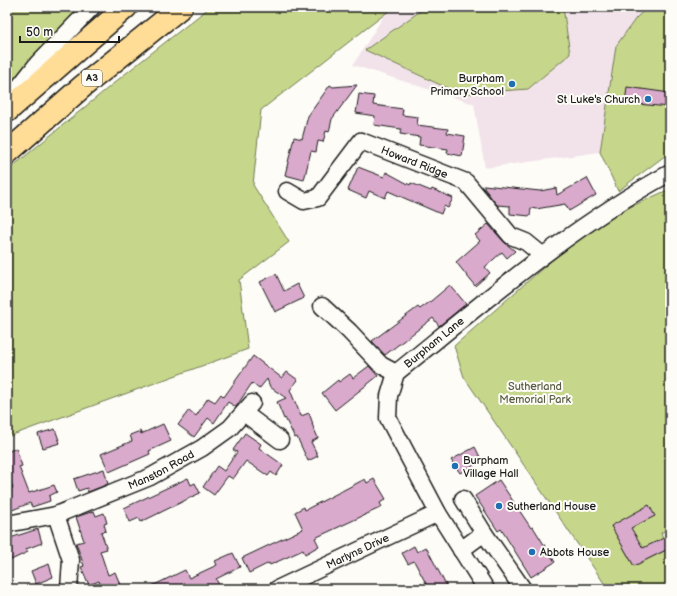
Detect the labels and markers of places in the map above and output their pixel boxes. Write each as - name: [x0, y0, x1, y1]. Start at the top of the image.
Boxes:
- place label: Burpham Primary School: [430, 72, 504, 98]
- marker: Burpham Primary School: [507, 79, 517, 89]
- place label: St Luke's Church: [557, 93, 640, 106]
- marker: St Luke's Church: [643, 94, 653, 104]
- place label: Burpham Village Hall: [463, 454, 518, 480]
- marker: Burpham Village Hall: [450, 461, 460, 471]
- place label: Sutherland House: [507, 500, 597, 513]
- marker: Sutherland House: [494, 501, 504, 511]
- place label: Abbots House: [540, 546, 610, 559]
- marker: Abbots House: [527, 547, 537, 557]

